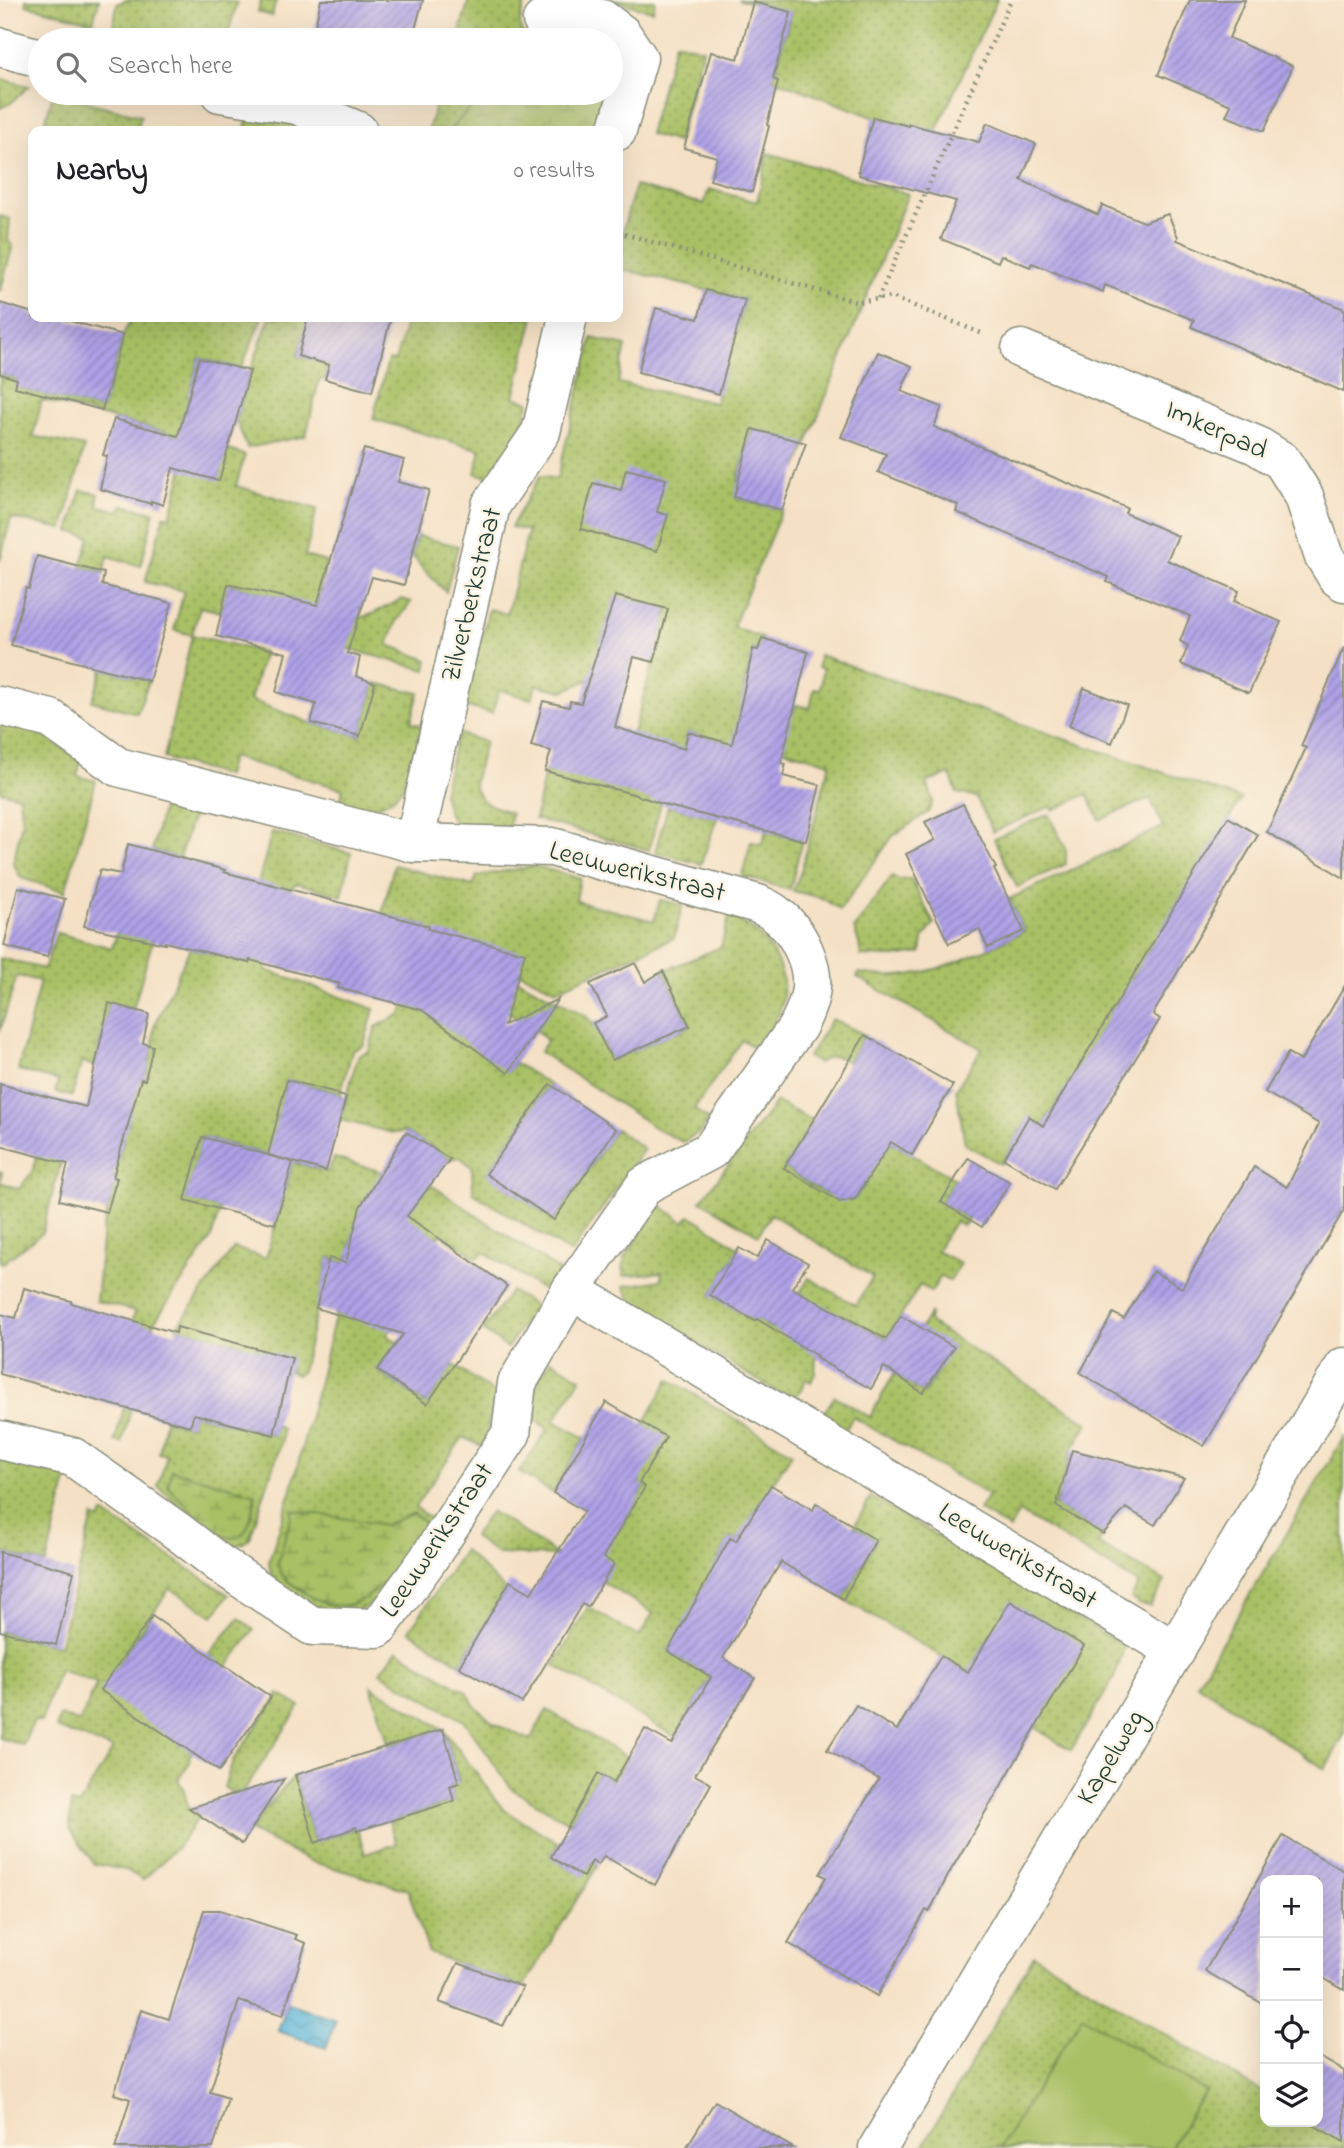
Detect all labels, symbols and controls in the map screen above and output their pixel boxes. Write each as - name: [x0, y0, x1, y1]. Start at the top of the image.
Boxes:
- search box: [28, 28, 623, 105]
- icon: search: [52, 48, 90, 86]
- text: Search here: [108, 48, 233, 86]
- text: Nearby: [56, 150, 148, 194]
- text: 0 results: [514, 155, 595, 188]
- street label: Imkerpad: [1158, 390, 1274, 472]
- street label: Zilverberkstraat: [431, 503, 515, 687]
- street label: Leeuwerikstraat: [545, 831, 729, 915]
- street label: Leeuwerikstraat: [371, 1455, 505, 1627]
- street label: Leeuwerikstraat: [929, 1493, 1105, 1621]
- street label: Kapelweg: [1067, 1703, 1157, 1813]
- map controls: [1260, 1875, 1323, 2127]
- button: +: [1260, 1875, 1323, 1938]
- button: −: [1260, 1938, 1323, 2001]
- button: locate: [1260, 2001, 1323, 2064]
- button: layers: [1260, 2064, 1323, 2127]

